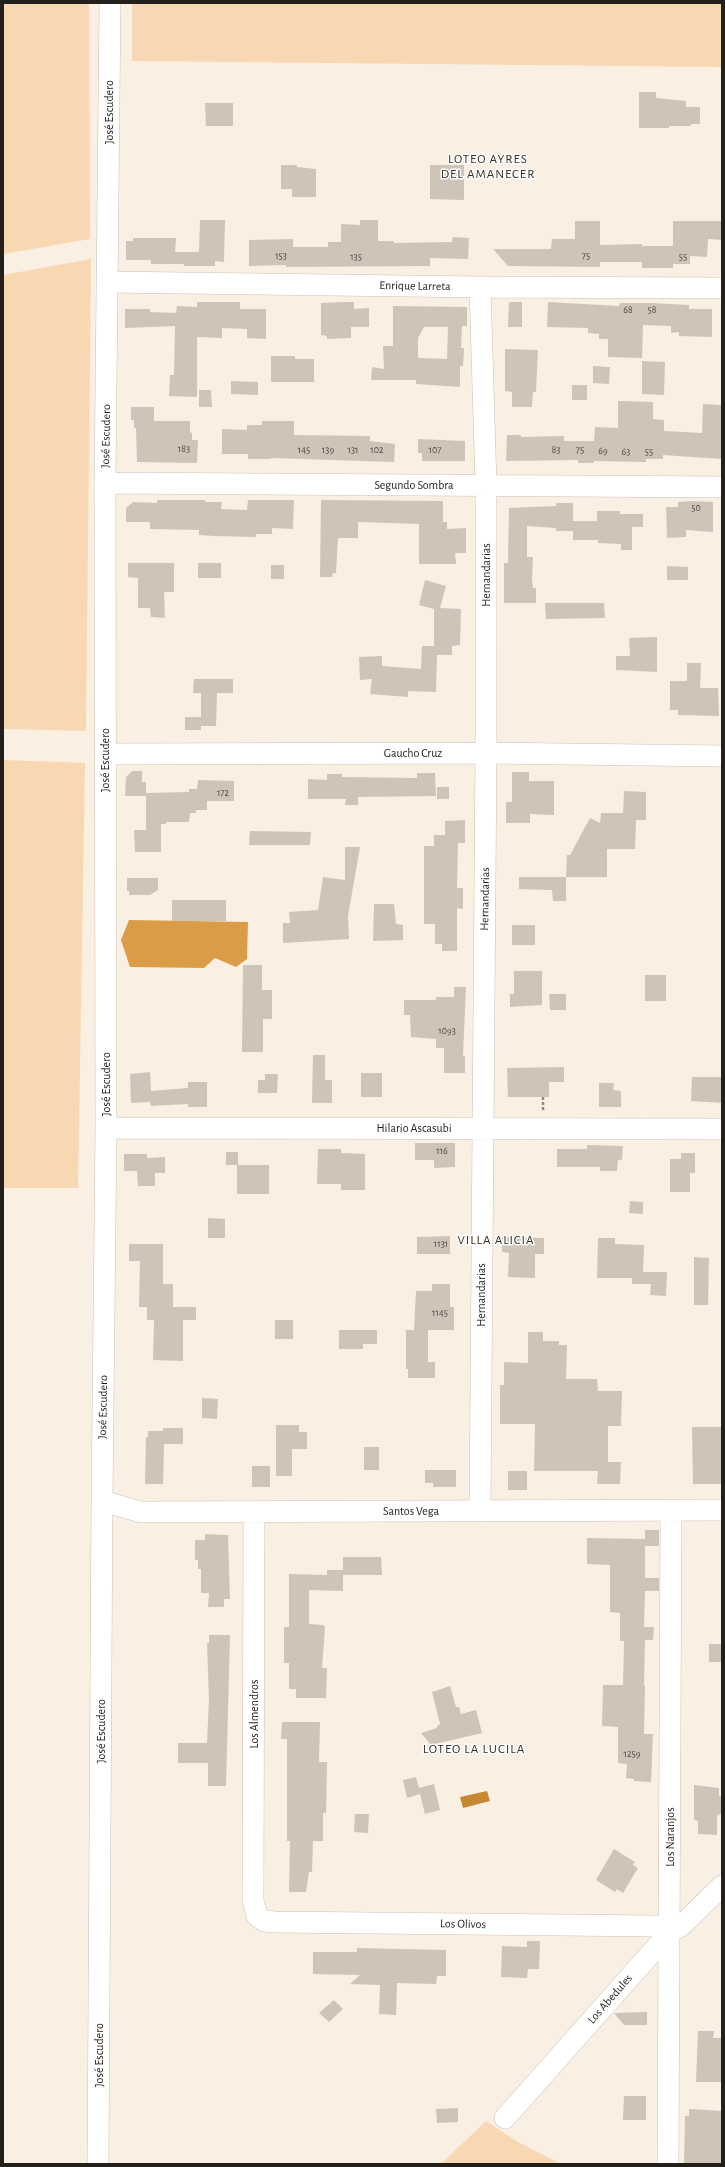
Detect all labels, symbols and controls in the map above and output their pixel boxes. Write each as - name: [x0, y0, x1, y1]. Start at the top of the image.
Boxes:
- street label: José Escudero: [102, 80, 116, 144]
- district label: LOTEO AYRES DEL AMANECER: [441, 151, 535, 182]
- house number: 153: [275, 250, 287, 262]
- house number: 75: [582, 250, 590, 262]
- house number: 135: [350, 251, 362, 263]
- house number: 55: [679, 251, 687, 263]
- street label: Enrique Larreta: [379, 278, 451, 294]
- house number: 68: [623, 304, 633, 316]
- house number: 58: [648, 304, 656, 316]
- street label: José Escudero: [98, 404, 114, 468]
- house number: 183: [178, 443, 190, 455]
- house number: 145: [298, 444, 310, 456]
- house number: 139: [322, 444, 334, 456]
- house number: 131: [348, 444, 358, 456]
- house number: 102: [370, 444, 384, 456]
- house number: 107: [429, 444, 441, 456]
- house number: 83: [552, 444, 560, 456]
- house number: 75: [576, 444, 584, 456]
- house number: 69: [598, 445, 608, 457]
- house number: 63: [622, 446, 630, 458]
- house number: 55: [645, 446, 653, 458]
- street label: Segundo Sombra: [374, 478, 454, 492]
- house number: 50: [691, 502, 701, 514]
- street label: Hernandarias: [479, 543, 493, 607]
- street label: José Escudero: [98, 728, 112, 792]
- street label: Gaucho Cruz: [384, 746, 442, 760]
- house number: 172: [217, 787, 229, 799]
- street label: Hernandarias: [477, 867, 493, 931]
- house number: 1093: [438, 1025, 456, 1037]
- street label: José Escudero: [99, 1052, 113, 1116]
- street label: Hilario Ascasubi: [376, 1121, 452, 1135]
- house number: 116: [436, 1145, 448, 1157]
- district label: VILLA ALICIA: [457, 1232, 535, 1248]
- house number: 1131: [434, 1238, 448, 1250]
- street label: Hernandarias: [474, 1263, 488, 1327]
- house number: 1145: [432, 1307, 448, 1319]
- street label: José Escudero: [95, 1375, 111, 1439]
- street label: Santos Vega: [383, 1504, 439, 1518]
- street label: Los Almendros: [247, 1680, 261, 1748]
- street label: José Escudero: [94, 1699, 108, 1763]
- district label: LOTEO LA LUCILA: [423, 1741, 525, 1757]
- house number: 1259: [624, 1748, 640, 1760]
- street label: Los Naranjos: [663, 1807, 677, 1867]
- street label: Los Olivos: [440, 1916, 486, 1932]
- street label: Los Abedules: [585, 1971, 635, 2027]
- street label: José Escudero: [92, 2023, 106, 2087]

